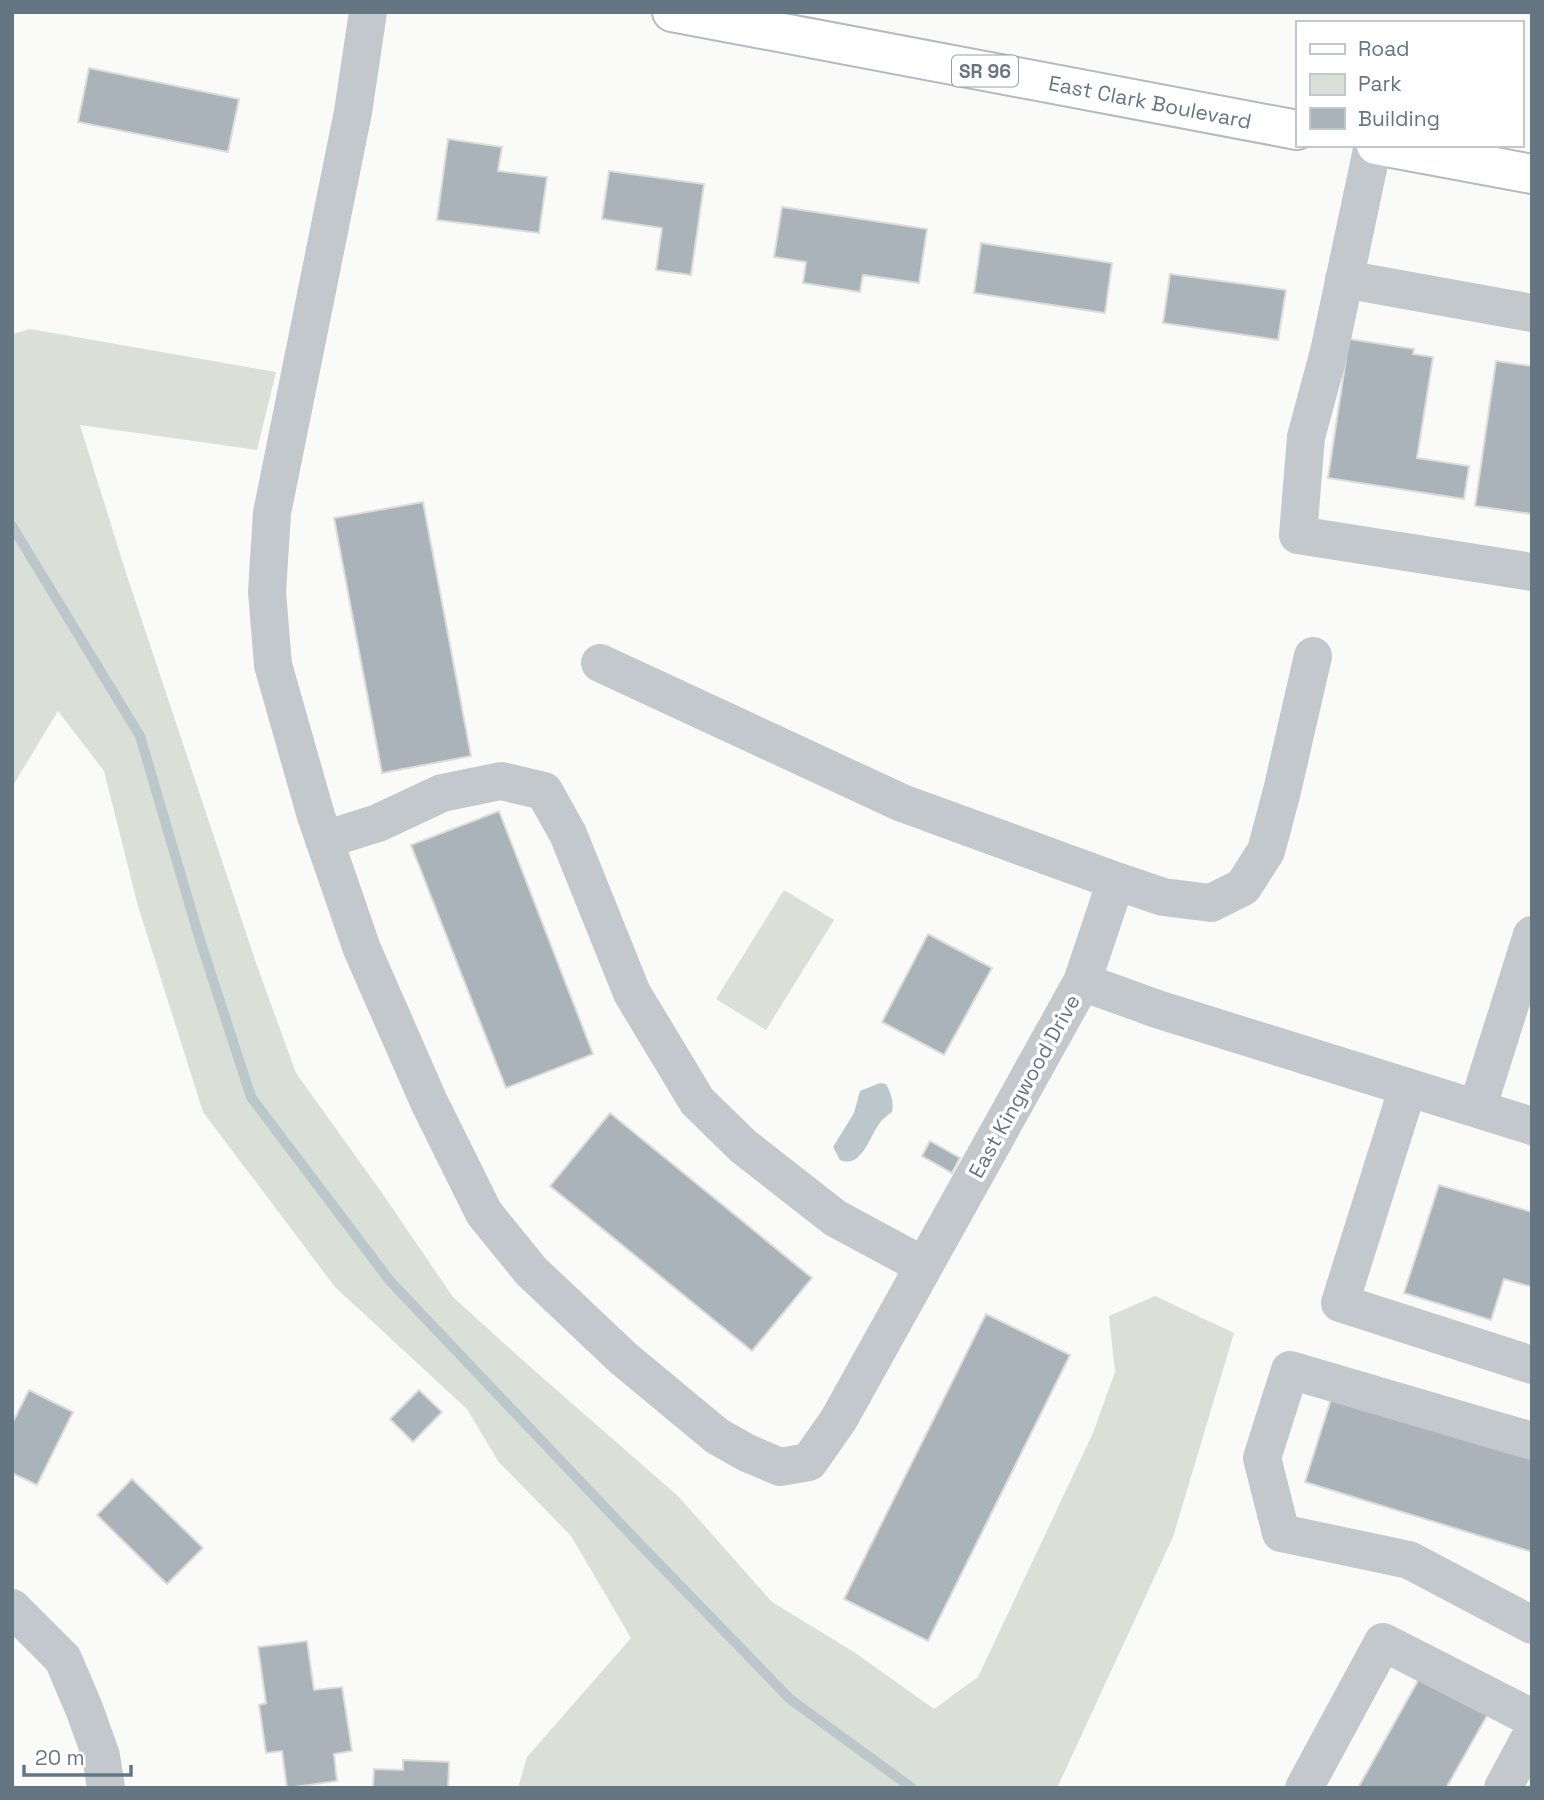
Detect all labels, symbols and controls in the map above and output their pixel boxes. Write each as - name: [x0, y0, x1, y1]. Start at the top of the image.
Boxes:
- legend: [1296, 21, 1523, 147]
- text: Road: [1358, 35, 1410, 62]
- road number: SR 96: [952, 55, 1018, 86]
- street label: East Clark Boulevard: [1046, 69, 1254, 135]
- text: Park: [1358, 70, 1402, 97]
- text: Building: [1358, 105, 1440, 132]
- street label: East Kingwood Drive: [962, 989, 1086, 1183]
- scale bar: [24, 1734, 131, 1778]
- text: 20 m: [35, 1744, 85, 1771]

